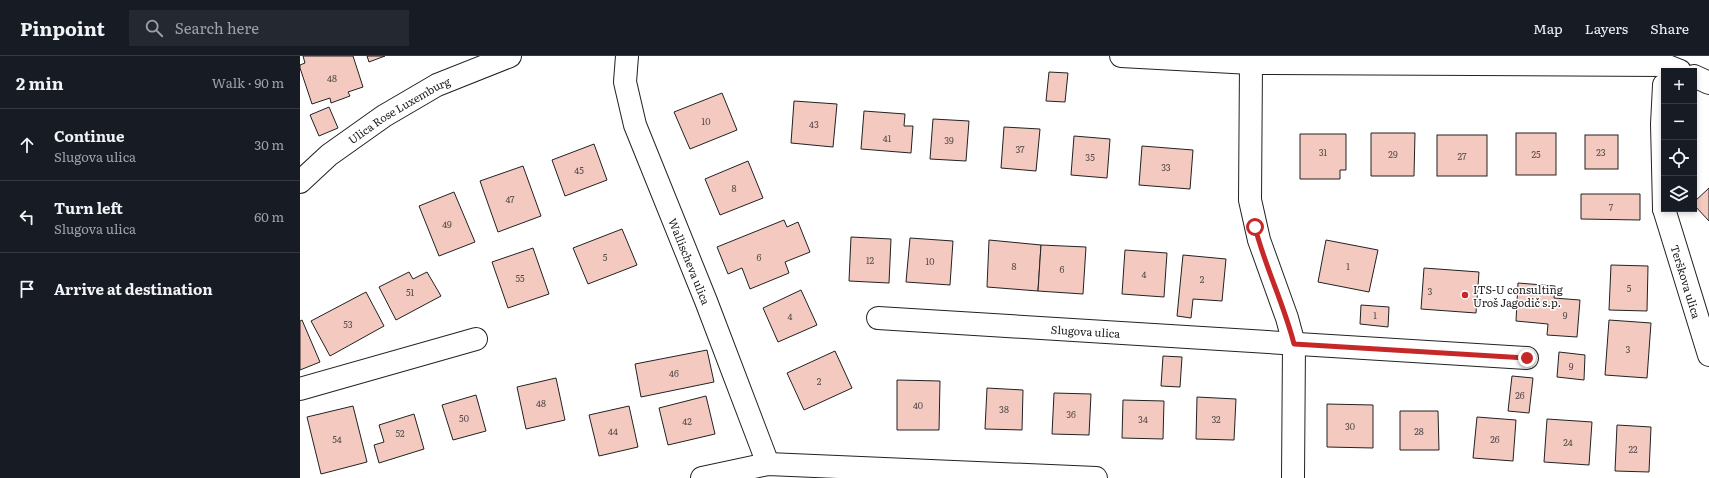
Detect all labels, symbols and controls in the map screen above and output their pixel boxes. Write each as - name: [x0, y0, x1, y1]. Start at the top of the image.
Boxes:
- search box: [129, 10, 409, 46]
- text: Pinpoint: [20, 14, 105, 42]
- text: Search here: [175, 16, 259, 39]
- icon: search: [143, 17, 165, 39]
- text: Map: [1533, 18, 1563, 38]
- text: Layers: [1585, 18, 1628, 38]
- text: Share: [1650, 18, 1689, 38]
- map controls: [1661, 68, 1697, 212]
- button: +: [1661, 68, 1697, 104]
- text: 2 min: [16, 70, 64, 95]
- house number: 48: [327, 71, 337, 85]
- street label: Ulica Rose Luxemburg: [344, 72, 453, 147]
- text: Walk · 90 m: [212, 73, 284, 92]
- button: −: [1661, 104, 1697, 140]
- house number: 10: [702, 114, 710, 128]
- house number: 43: [809, 117, 819, 131]
- text: Continue: [54, 124, 124, 147]
- house number: 41: [883, 131, 892, 145]
- house number: 39: [944, 133, 954, 147]
- icon: ahead: [16, 134, 38, 156]
- text: 30 m: [254, 135, 284, 154]
- button: locate: [1661, 140, 1697, 176]
- house number: 37: [1015, 142, 1025, 156]
- house number: 31: [1319, 145, 1328, 159]
- house number: 23: [1596, 145, 1606, 159]
- text: Slugova ulica: [54, 147, 136, 166]
- house number: 29: [1388, 147, 1398, 161]
- house number: 25: [1531, 147, 1541, 161]
- house number: 27: [1457, 149, 1467, 163]
- house number: 35: [1085, 150, 1095, 164]
- house number: 33: [1161, 160, 1171, 174]
- house number: 45: [574, 163, 584, 177]
- button: layers: [1661, 176, 1697, 212]
- house number: 8: [732, 181, 737, 195]
- house number: 47: [505, 192, 515, 206]
- text: Turn left: [54, 196, 123, 219]
- house number: 7: [1609, 200, 1614, 214]
- icon: left: [16, 206, 38, 228]
- text: 60 m: [254, 207, 284, 226]
- street label: Wallischeva ulica: [665, 215, 715, 307]
- house number: 49: [442, 217, 452, 231]
- route start: [1246, 218, 1264, 236]
- text: Slugova ulica: [54, 219, 136, 238]
- street label: Terškova ulica: [1668, 243, 1705, 321]
- house number: 5: [603, 250, 608, 264]
- house number: 6: [757, 250, 762, 264]
- house number: 12: [866, 253, 875, 267]
- house number: 10: [926, 254, 934, 268]
- house number: 8: [1012, 259, 1017, 273]
- house number: 1: [1346, 259, 1350, 273]
- house number: 6: [1060, 262, 1065, 276]
- house number: 4: [1142, 267, 1147, 281]
- house number: 55: [515, 271, 525, 285]
- house number: 2: [1200, 272, 1205, 286]
- text: Arrive at destination: [54, 277, 213, 300]
- icon: arrive: [16, 278, 38, 300]
- place label: ITS-U consulting Uroš Jagodič s.p.: [1473, 281, 1564, 310]
- house number: 5: [1627, 281, 1632, 295]
- house number: 3: [1428, 284, 1433, 298]
- house number: 51: [406, 285, 414, 299]
- marker: ITS-U consulting Uroš Jagodič s.p.: [1460, 290, 1470, 300]
- house number: 1: [1373, 308, 1377, 322]
- house number: 9: [1563, 308, 1568, 322]
- house number: 4: [788, 309, 793, 323]
- house number: 53: [343, 317, 353, 331]
- street label: Slugova ulica: [1050, 321, 1121, 341]
- house number: 3: [1626, 342, 1631, 356]
- route end: [1518, 349, 1536, 367]
- house number: 9: [1569, 359, 1574, 373]
- house number: 46: [669, 366, 679, 380]
- house number: 2: [817, 374, 822, 388]
- house number: 26: [1515, 388, 1525, 402]
- house number: 48: [536, 396, 546, 410]
- house number: 40: [913, 398, 923, 412]
- house number: 38: [999, 402, 1009, 416]
- house number: 36: [1066, 407, 1076, 421]
- house number: 50: [459, 411, 469, 425]
- house number: 34: [1138, 412, 1148, 426]
- house number: 32: [1211, 412, 1221, 426]
- house number: 42: [682, 414, 692, 428]
- house number: 30: [1345, 419, 1355, 433]
- house number: 44: [608, 424, 618, 438]
- house number: 28: [1414, 424, 1424, 438]
- house number: 52: [395, 426, 405, 440]
- house number: 54: [332, 432, 342, 446]
- house number: 26: [1490, 432, 1500, 446]
- house number: 24: [1563, 435, 1573, 449]
- house number: 22: [1628, 442, 1638, 456]

